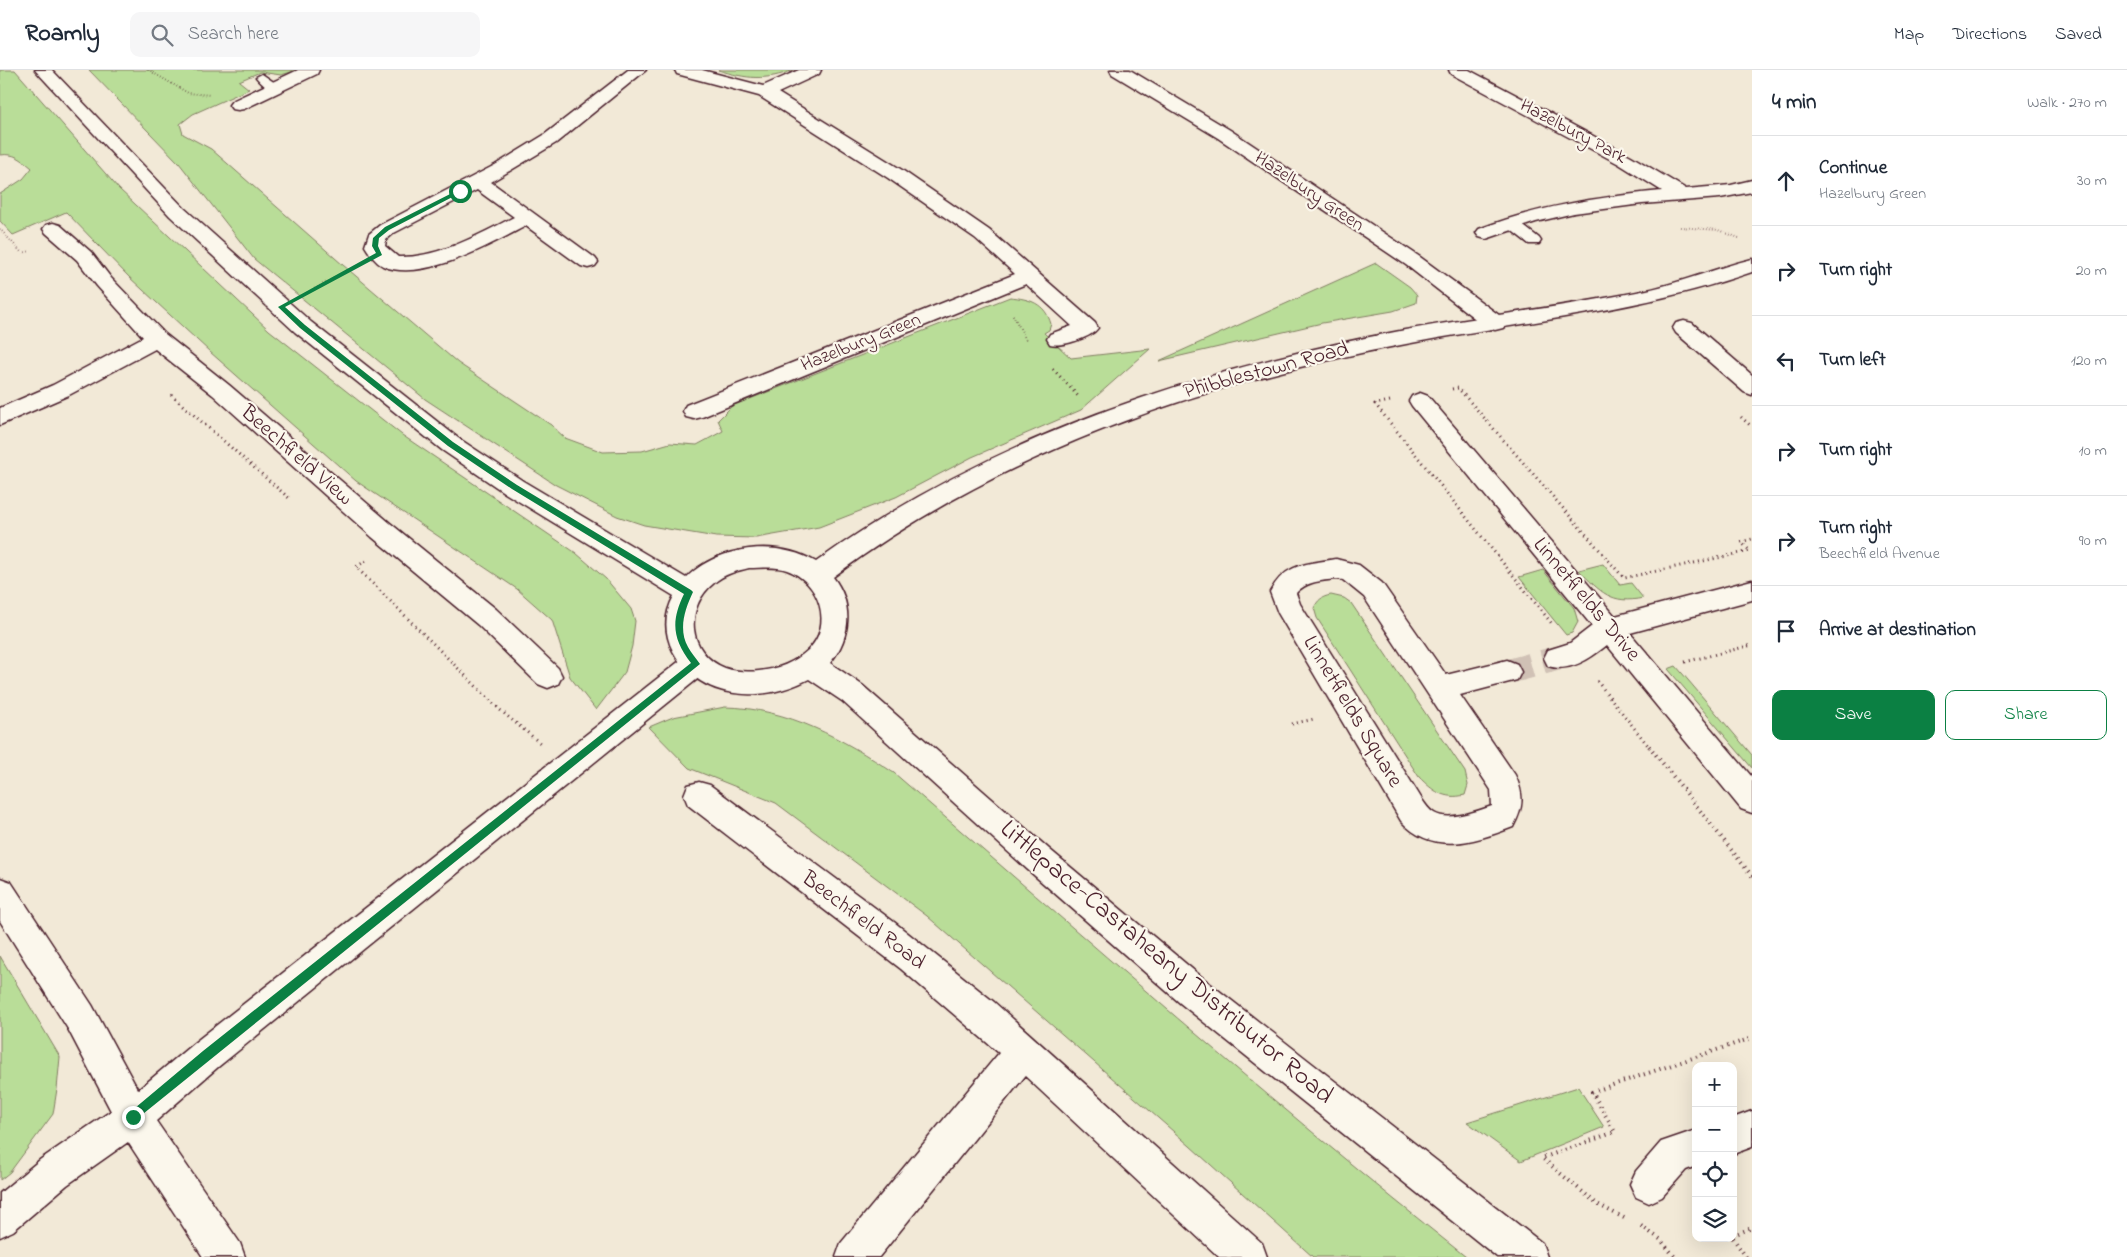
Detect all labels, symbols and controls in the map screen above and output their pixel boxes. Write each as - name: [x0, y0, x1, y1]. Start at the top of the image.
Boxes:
- search box: [130, 12, 480, 57]
- text: Roamly: [25, 17, 100, 52]
- icon: search: [148, 21, 176, 49]
- text: Search here: [188, 21, 279, 48]
- text: Map: [1894, 22, 1924, 48]
- text: Directions: [1952, 22, 2027, 48]
- text: Saved: [2055, 22, 2102, 48]
- text: 4 min: [1772, 88, 1816, 118]
- text: Walk · 270 m: [2027, 91, 2107, 115]
- street label: Hazelbury Park: [1514, 93, 1632, 173]
- street label: Hazelbury Green: [1248, 145, 1369, 240]
- text: Continue: [1819, 155, 1887, 182]
- icon: ahead: [1772, 167, 1800, 195]
- text: 30 m: [2077, 169, 2107, 193]
- route start: [449, 180, 472, 203]
- text: Hazelbury Green: [1819, 182, 1926, 206]
- icon: right: [1772, 257, 1800, 285]
- text: Turn right: [1819, 257, 1892, 284]
- text: 20 m: [2076, 259, 2107, 283]
- street label: Hazelbury Green: [797, 307, 925, 380]
- street label: Phibblestown Road: [1180, 334, 1352, 408]
- icon: left: [1772, 347, 1800, 375]
- text: Turn left: [1819, 347, 1886, 374]
- text: 120 m: [2071, 349, 2107, 373]
- street label: Beechfield View: [232, 397, 359, 514]
- icon: right: [1772, 437, 1800, 465]
- text: Turn right: [1819, 437, 1892, 464]
- text: 10 m: [2079, 439, 2107, 463]
- text: Turn right: [1819, 515, 1892, 542]
- icon: right: [1772, 527, 1800, 555]
- text: 90 m: [2079, 529, 2107, 553]
- street label: Linnetfields Drive: [1524, 531, 1648, 669]
- text: Beechfield Avenue: [1819, 542, 1940, 566]
- icon: arrive: [1772, 617, 1800, 645]
- text: Arrive at destination: [1819, 617, 1976, 644]
- street label: Linnetfields Square: [1294, 630, 1410, 794]
- button: Save: [1772, 690, 1935, 740]
- button: Share: [1945, 690, 2107, 740]
- street label: Littlepace-Castaheany Distributor Road: [991, 812, 1341, 1115]
- street label: Beechfield Road: [793, 863, 932, 978]
- map controls: [1692, 1062, 1737, 1242]
- button: +: [1692, 1062, 1737, 1107]
- route end: [122, 1106, 145, 1129]
- button: −: [1692, 1107, 1737, 1152]
- button: locate: [1692, 1152, 1737, 1197]
- button: layers: [1692, 1197, 1737, 1242]

